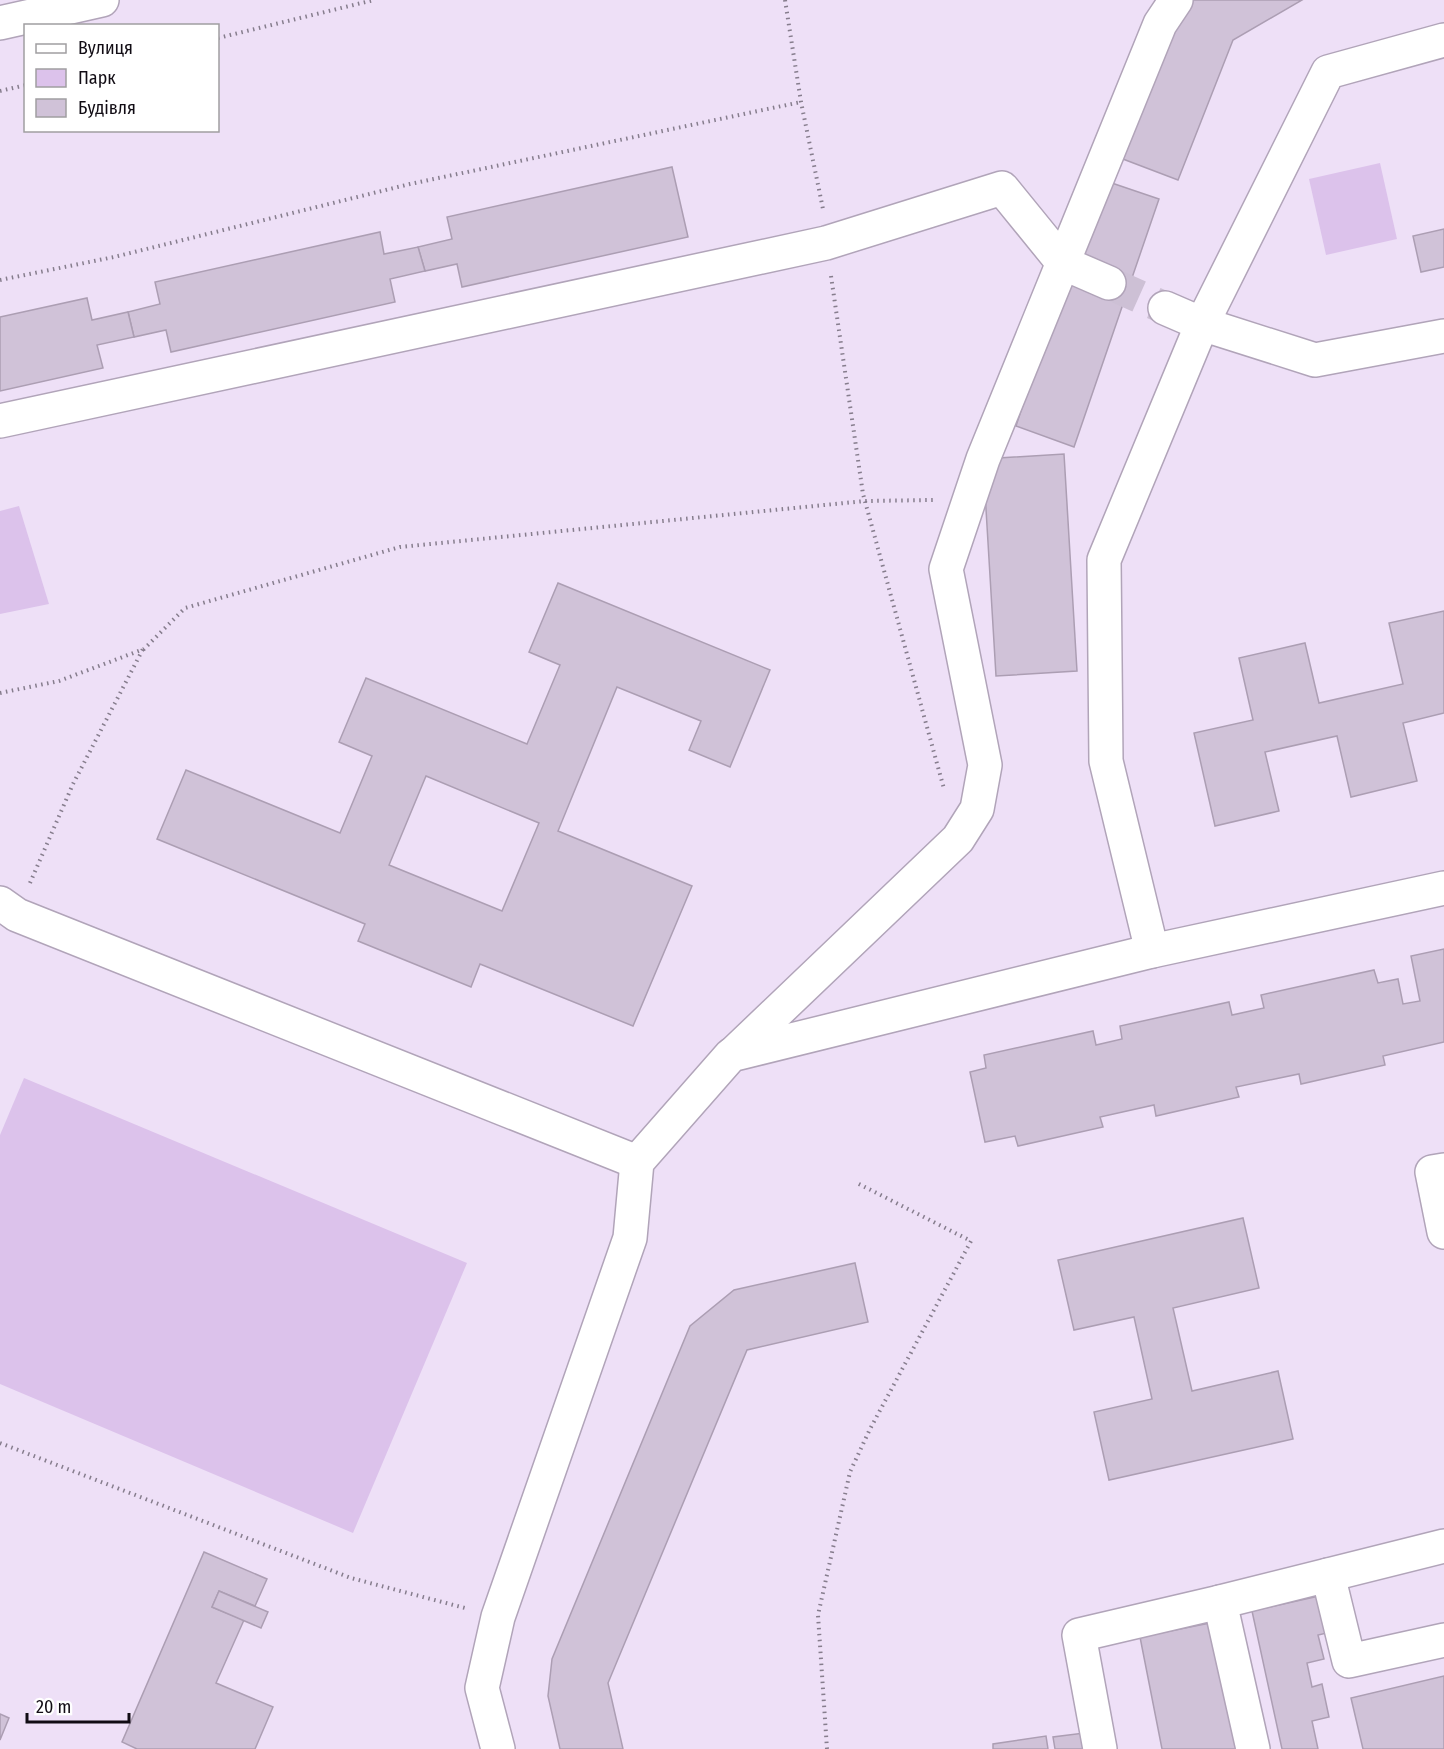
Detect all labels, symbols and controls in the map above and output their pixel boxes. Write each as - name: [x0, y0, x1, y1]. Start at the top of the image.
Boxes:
- legend: [24, 24, 219, 132]
- text: Вулиця: [78, 37, 133, 59]
- text: Парк: [78, 67, 116, 89]
- text: Будівля: [78, 97, 136, 119]
- scale bar: [27, 1686, 129, 1724]
- text: 20 m: [36, 1696, 71, 1718]

